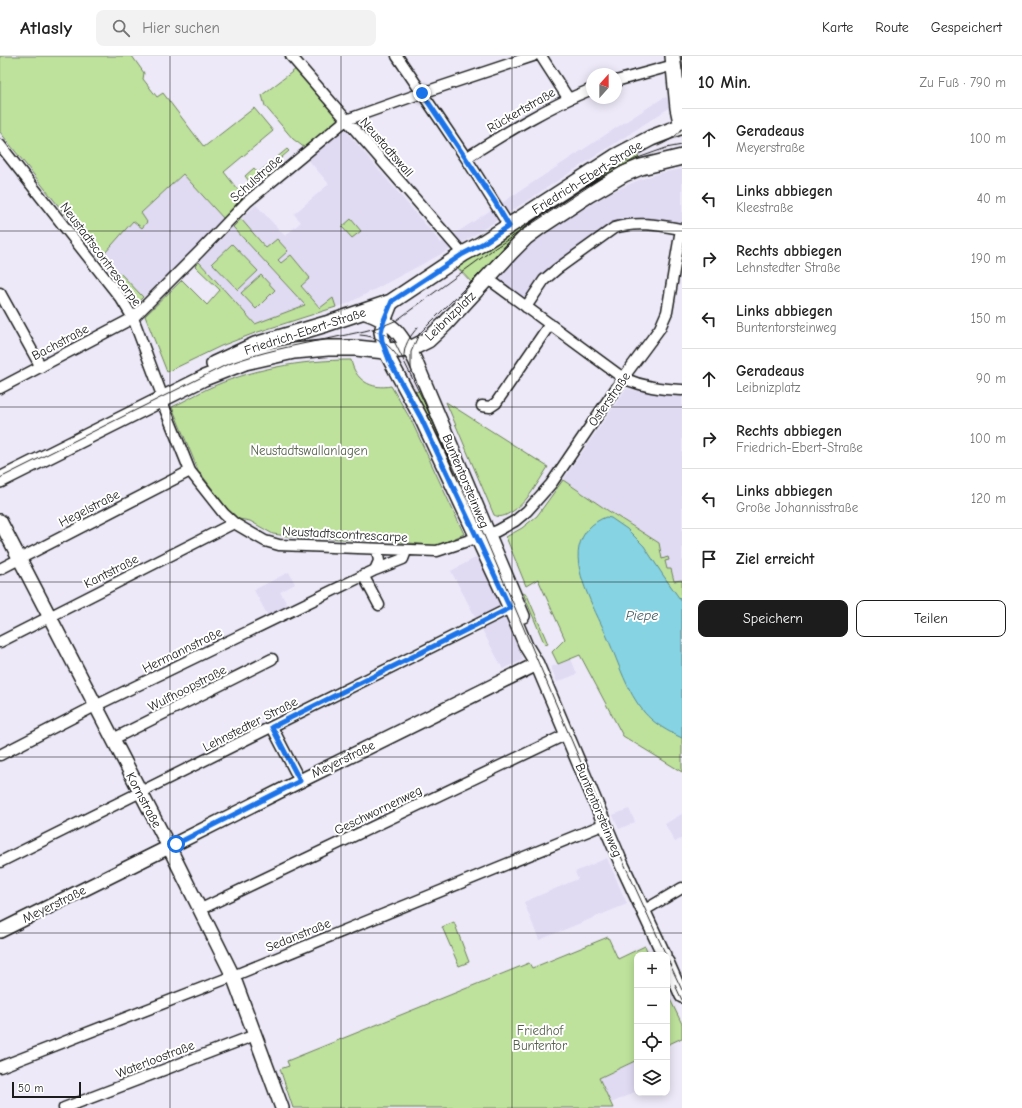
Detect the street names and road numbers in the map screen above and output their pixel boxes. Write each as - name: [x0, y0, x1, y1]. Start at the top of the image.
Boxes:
- street label: Rückertstraße: [484, 84, 558, 136]
- street label: Neustadtswall: [357, 114, 417, 180]
- street label: Friedrich-Ebert-Straße: [529, 137, 645, 217]
- street label: Schulstraße: [227, 151, 285, 205]
- street label: Neustadtscontrescarpe: [57, 199, 145, 309]
- street label: Leibnizplatz: [422, 288, 479, 344]
- street label: Friedrich-Ebert-Straße: [242, 304, 368, 358]
- street label: Bachstraße: [29, 321, 91, 363]
- street label: Osterstraße: [585, 369, 633, 429]
- street label: Buntentorsteinweg: [439, 432, 493, 530]
- street label: Hegelstraße: [56, 486, 122, 530]
- street label: Neustadtscontrescarpe: [282, 523, 409, 545]
- street label: Kantstraße: [81, 551, 141, 591]
- street label: Hermannstraße: [140, 624, 225, 676]
- street label: Wulfhoopstraße: [145, 662, 229, 714]
- street label: Lehnstedter Straße: [200, 693, 300, 754]
- street label: Meyerstraße: [309, 737, 378, 781]
- street label: Buntentorsteinweg: [572, 761, 626, 859]
- street label: Kornstraße: [123, 770, 165, 831]
- street label: Geschwornenweg: [332, 782, 424, 838]
- street label: Meyerstraße: [20, 882, 89, 926]
- street label: Sedanstraße: [263, 915, 333, 955]
- street label: Waterloostraße: [114, 1037, 197, 1081]

